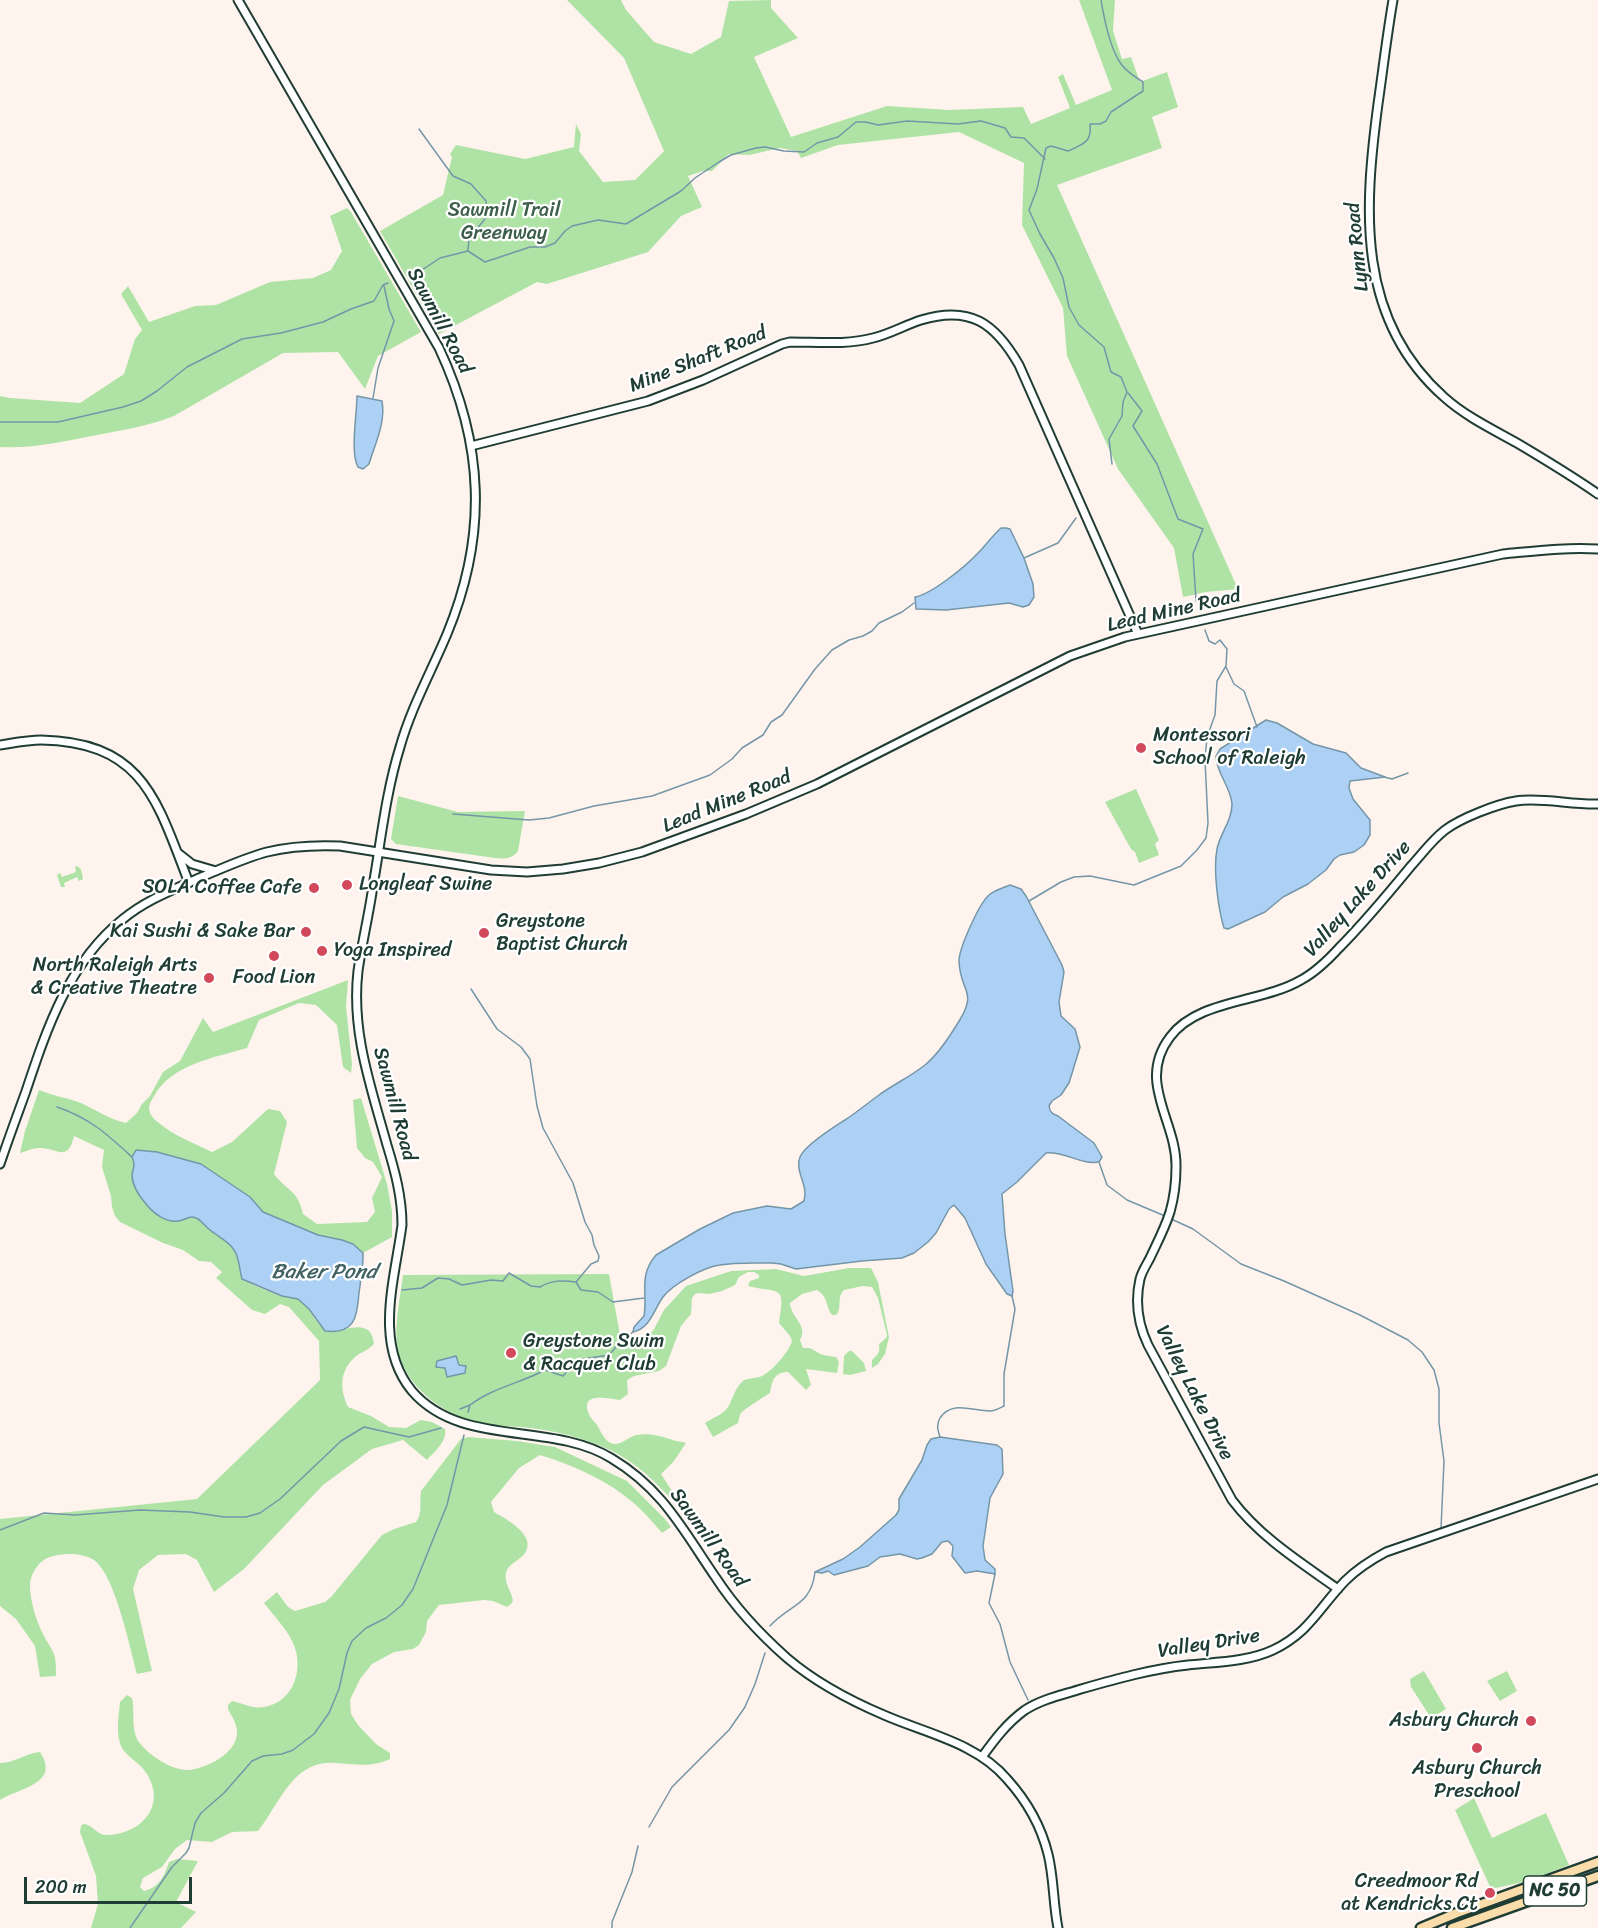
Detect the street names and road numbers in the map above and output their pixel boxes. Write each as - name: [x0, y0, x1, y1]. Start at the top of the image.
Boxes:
- street label: Lynn Road: [1341, 201, 1375, 293]
- street label: Sawmill Road: [401, 264, 477, 378]
- street label: Mine Shaft Road: [626, 322, 770, 398]
- street label: Lead Mine Road: [1105, 584, 1243, 638]
- street label: Lead Mine Road: [659, 765, 795, 839]
- street label: Valley Lake Drive: [1299, 836, 1417, 962]
- street label: Sawmill Road: [367, 1044, 421, 1164]
- street label: Valley Lake Drive: [1150, 1321, 1238, 1465]
- street label: Sawmill Road: [664, 1484, 752, 1592]
- street label: Valley Drive: [1156, 1624, 1262, 1664]
- road number: NC 50: [1524, 1876, 1586, 1906]

